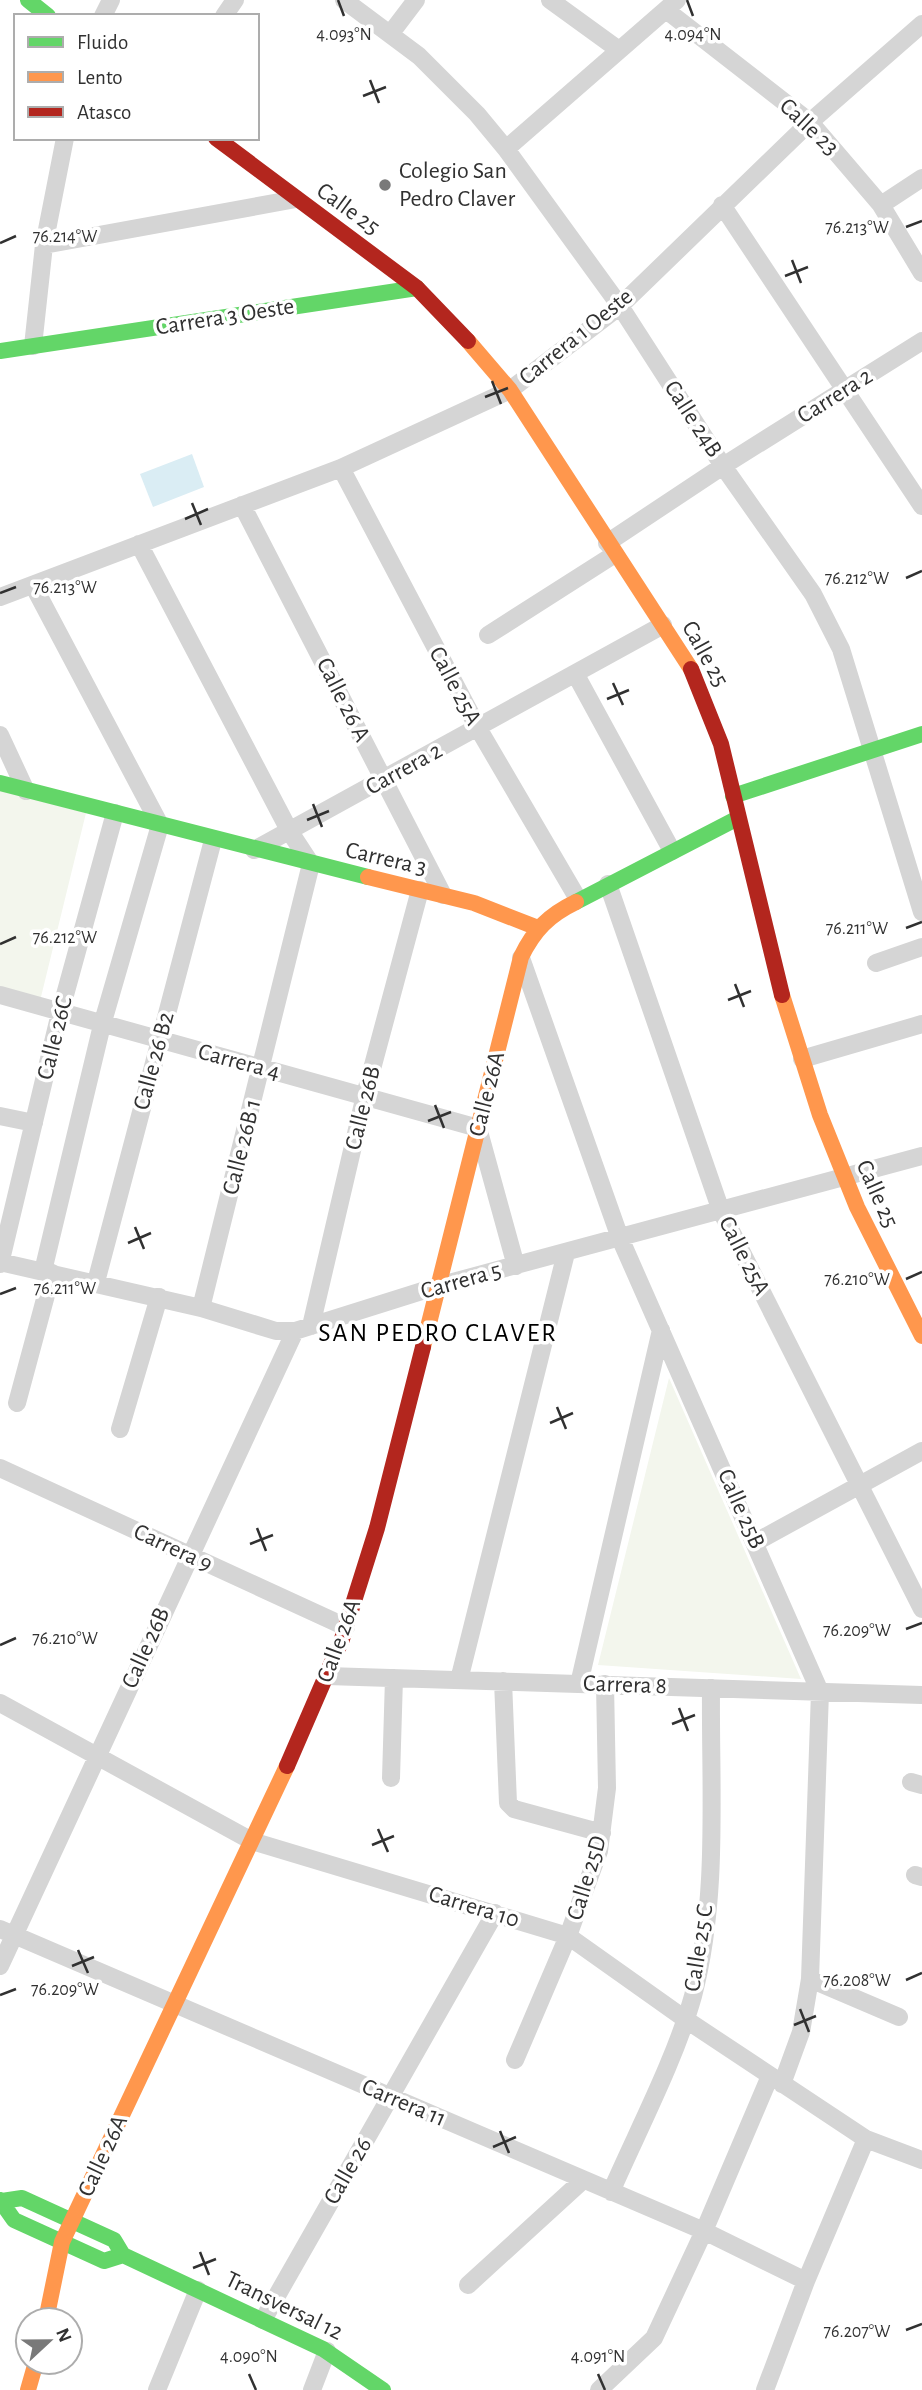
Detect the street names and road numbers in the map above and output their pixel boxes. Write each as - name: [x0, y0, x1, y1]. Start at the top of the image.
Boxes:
- street label: Calle 23: [775, 94, 843, 160]
- street label: Calle 25: [312, 178, 384, 240]
- street label: Carrera 1 Oeste: [515, 284, 637, 390]
- street label: Carrera 3 Oeste: [154, 294, 296, 340]
- street label: Carrera 2: [793, 364, 877, 428]
- street label: Calle 24B: [660, 376, 726, 462]
- street label: Calle 25: [677, 617, 733, 691]
- street label: Calle 25A: [424, 643, 486, 729]
- street label: Calle 26 A: [312, 654, 374, 746]
- street label: Carrera 2: [362, 738, 446, 800]
- street label: Carrera 3: [343, 838, 429, 880]
- street label: Calle 26C: [33, 994, 77, 1082]
- street label: Calle 26 B2: [129, 1009, 179, 1113]
- street label: Carrera 4: [195, 1040, 283, 1084]
- street label: Calle 26A: [465, 1049, 509, 1139]
- street label: Calle 26B: [341, 1064, 385, 1152]
- street label: Calle 26B 1: [219, 1097, 265, 1197]
- street label: Calle 25: [852, 1157, 902, 1231]
- street label: Calle 25A: [714, 1213, 774, 1300]
- street label: Carrera 5: [418, 1258, 504, 1304]
- street label: Calle 25B: [713, 1466, 769, 1552]
- street label: Carrera 9: [130, 1519, 216, 1577]
- street label: Calle 26A: [313, 1596, 365, 1686]
- street label: Calle 26B: [118, 1604, 174, 1692]
- street label: Carrera 8: [583, 1672, 667, 1698]
- street label: Calle 25D: [563, 1833, 611, 1923]
- street label: Carrera 10: [426, 1882, 522, 1932]
- street label: Calle 25 C: [680, 1903, 718, 1993]
- street label: Carrera 11: [358, 2075, 450, 2131]
- street label: Calle 26A: [74, 2112, 132, 2200]
- street label: Calle 26: [319, 2134, 377, 2208]
- street label: Transversal 12: [221, 2267, 347, 2345]

